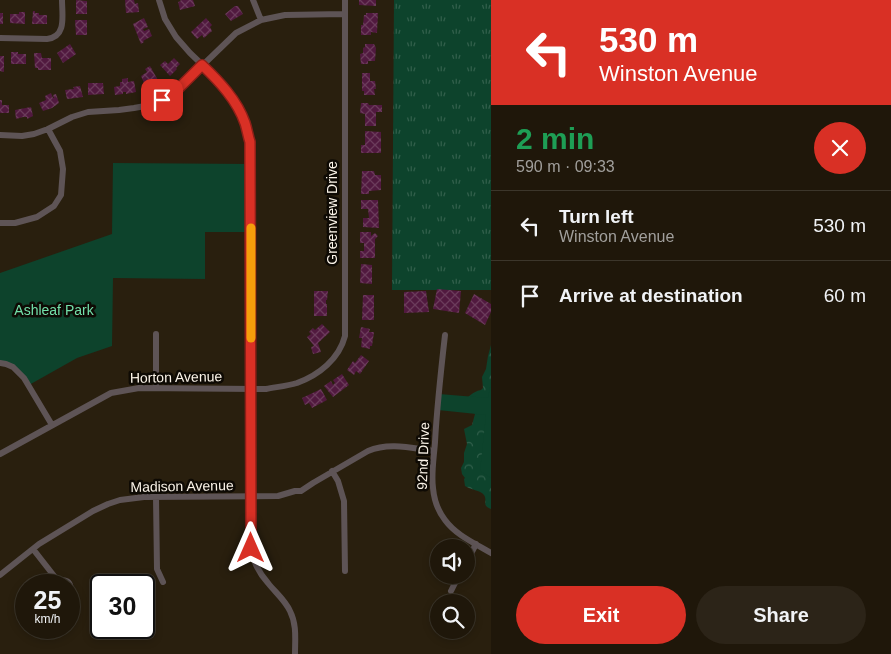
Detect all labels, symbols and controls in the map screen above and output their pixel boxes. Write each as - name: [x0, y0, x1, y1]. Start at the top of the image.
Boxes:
- icon: left: [516, 20, 581, 85]
- text: 530 m: [599, 20, 698, 59]
- text: Winston Avenue: [599, 61, 758, 86]
- pin: [141, 79, 183, 121]
- icon: arrive: [148, 86, 176, 114]
- text: 2 min: [516, 122, 594, 155]
- button: close: [814, 122, 866, 174]
- text: 590 m · 09:33: [516, 158, 615, 175]
- street label: Greenview Drive: [324, 161, 340, 265]
- text: Turn left: [559, 206, 634, 227]
- icon: left: [516, 212, 544, 240]
- text: 530 m: [813, 215, 866, 236]
- text: Winston Avenue: [559, 228, 674, 245]
- icon: arrive: [516, 282, 544, 310]
- text: Arrive at destination: [559, 285, 743, 306]
- text: 60 m: [824, 285, 866, 306]
- park label: Ashleaf Park: [14, 302, 95, 318]
- street label: Horton Avenue: [130, 368, 223, 386]
- street label: 92nd Drive: [414, 422, 432, 490]
- street label: Madison Avenue: [130, 477, 234, 495]
- position arrow: [224, 521, 276, 573]
- map controls: [430, 539, 475, 639]
- button: sound: [430, 539, 475, 584]
- speed limit sign: 30: [90, 574, 155, 639]
- text: 25: [34, 586, 61, 614]
- button: Exit: [516, 586, 686, 644]
- button: Share: [696, 586, 866, 644]
- button: search: [430, 594, 475, 639]
- text: km/h: [34, 612, 61, 626]

